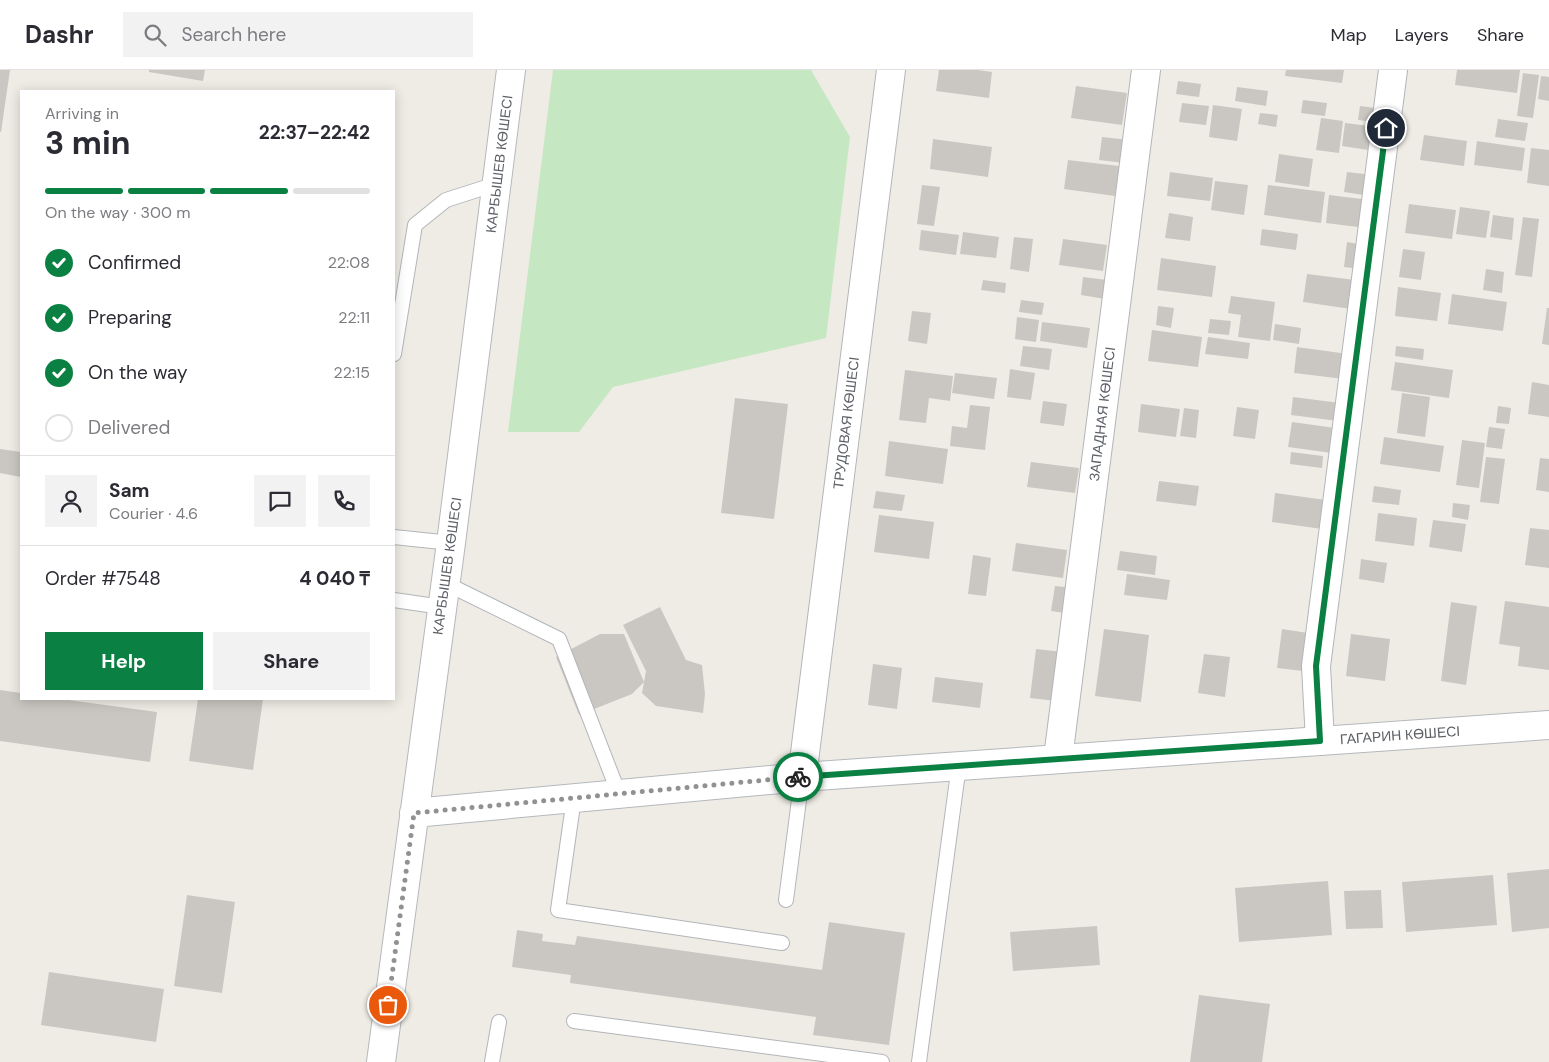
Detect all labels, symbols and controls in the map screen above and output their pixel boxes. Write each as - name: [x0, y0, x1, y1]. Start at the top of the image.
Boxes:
- search box: [123, 12, 473, 57]
- text: Dashr: [25, 19, 93, 50]
- icon: search: [141, 21, 169, 49]
- text: Search here: [181, 22, 286, 47]
- text: Map: [1331, 23, 1367, 47]
- text: Layers: [1395, 23, 1449, 47]
- text: Share: [1477, 23, 1524, 47]
- street label: КАРБЫШЕВ КӨШЕСІ: [482, 94, 516, 234]
- text: Arriving in: [45, 103, 119, 124]
- pin: [1365, 107, 1407, 149]
- icon: home: [1372, 114, 1400, 142]
- text: 22:37–22:42: [259, 120, 370, 145]
- text: 3 min: [45, 122, 130, 164]
- text: On the way · 300 m: [45, 202, 190, 223]
- icon: check: [45, 249, 73, 277]
- text: Confirmed: [88, 250, 181, 275]
- text: 22:08: [328, 252, 370, 273]
- icon: check: [45, 304, 73, 332]
- text: Preparing: [88, 305, 172, 330]
- text: 22:11: [338, 307, 370, 328]
- street label: ЗАПАДНАЯ КӨШЕСІ: [1085, 346, 1119, 482]
- street label: ТРУДОВАЯ КӨШЕСІ: [829, 356, 863, 490]
- icon: check: [45, 359, 73, 387]
- text: On the way: [88, 360, 188, 385]
- text: 22:15: [334, 362, 370, 383]
- text: Delivered: [88, 415, 170, 440]
- button: person: [45, 475, 97, 527]
- button: chat: [254, 475, 306, 527]
- button: phone: [318, 475, 370, 527]
- text: Sam: [109, 478, 150, 503]
- street label: КАРБЫШЕВ КӨШЕСІ: [428, 496, 466, 636]
- text: Courier · 4.6: [109, 503, 198, 524]
- text: Order #7548: [45, 566, 161, 591]
- text: 4 040 ₸: [299, 566, 370, 591]
- button: Help: [45, 632, 203, 690]
- button: Share: [213, 632, 370, 690]
- street label: ГАГАРИН КӨШЕСІ: [1339, 722, 1461, 748]
- courier: [773, 752, 823, 802]
- icon: bike: [784, 763, 812, 791]
- pin: [367, 984, 409, 1026]
- icon: bag: [374, 991, 402, 1019]

